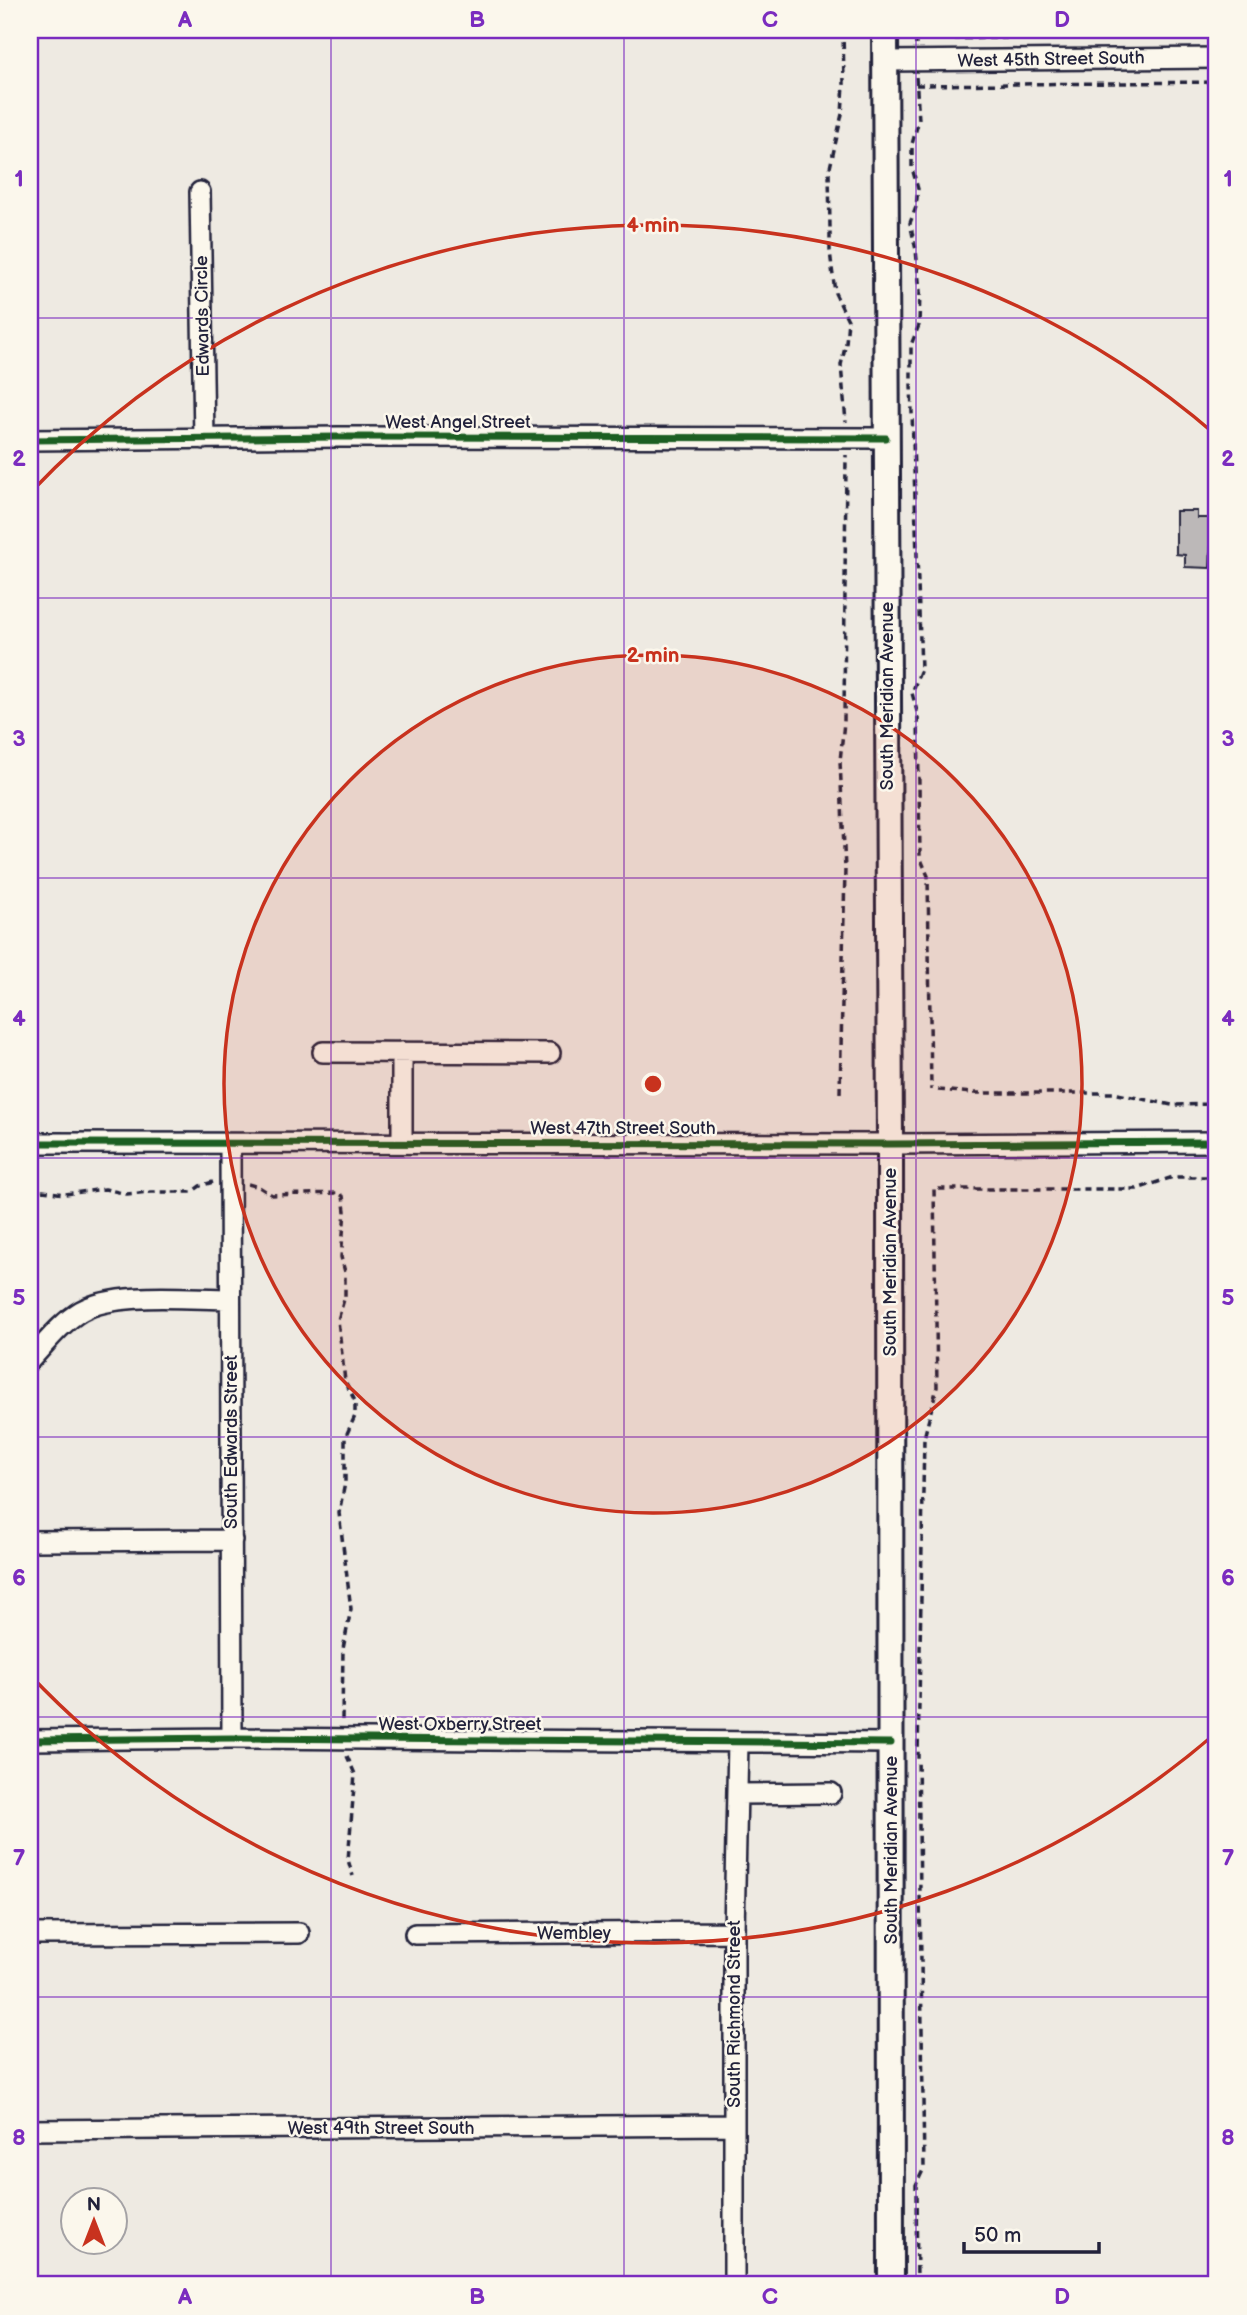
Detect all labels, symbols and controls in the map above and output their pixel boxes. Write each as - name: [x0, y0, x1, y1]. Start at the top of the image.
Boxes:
- text: A: [177, 6, 193, 34]
- text: B: [469, 6, 485, 34]
- text: C: [762, 6, 778, 34]
- text: D: [1054, 6, 1070, 34]
- street label: West 45th Street South: [957, 47, 1145, 72]
- text: 1: [14, 165, 24, 193]
- text: 1: [1223, 165, 1233, 193]
- text: 4 min: [627, 213, 679, 238]
- street label: Edwards Circle: [191, 255, 214, 377]
- street label: West Angel Street: [385, 412, 531, 433]
- text: 2: [12, 445, 26, 473]
- text: 2: [1221, 445, 1235, 473]
- street label: South Meridian Avenue: [877, 602, 898, 790]
- text: 2 min: [626, 643, 680, 668]
- text: 3: [12, 725, 26, 753]
- text: 3: [1221, 725, 1235, 753]
- text: 4: [12, 1005, 26, 1033]
- text: 4: [1221, 1005, 1235, 1033]
- centre of rings: [641, 1072, 665, 1096]
- street label: West 47th Street South: [530, 1118, 716, 1139]
- street label: South Meridian Avenue: [880, 1168, 901, 1356]
- text: 5: [12, 1284, 26, 1312]
- text: 5: [1221, 1284, 1235, 1312]
- street label: South Edwards Street: [221, 1354, 242, 1529]
- text: 6: [12, 1564, 26, 1592]
- text: 6: [1221, 1564, 1235, 1592]
- street label: West Oxberry Street: [378, 1714, 542, 1735]
- street label: South Meridian Avenue: [881, 1756, 902, 1944]
- text: 7: [13, 1844, 26, 1872]
- text: 7: [1222, 1844, 1235, 1872]
- street label: South Richmond Street: [724, 1920, 745, 2108]
- street label: Wembley: [537, 1923, 612, 1944]
- street label: West 49th Street South: [287, 2118, 475, 2139]
- text: 8: [12, 2124, 26, 2152]
- text: 8: [1221, 2124, 1235, 2152]
- north arrow: [60, 2186, 130, 2256]
- text: N: [87, 2194, 101, 2217]
- scale bar: [964, 2210, 1098, 2254]
- text: 50 m: [974, 2223, 1021, 2248]
- text: A: [177, 2283, 193, 2311]
- text: B: [469, 2283, 485, 2311]
- text: C: [762, 2283, 778, 2311]
- text: D: [1054, 2283, 1070, 2311]

